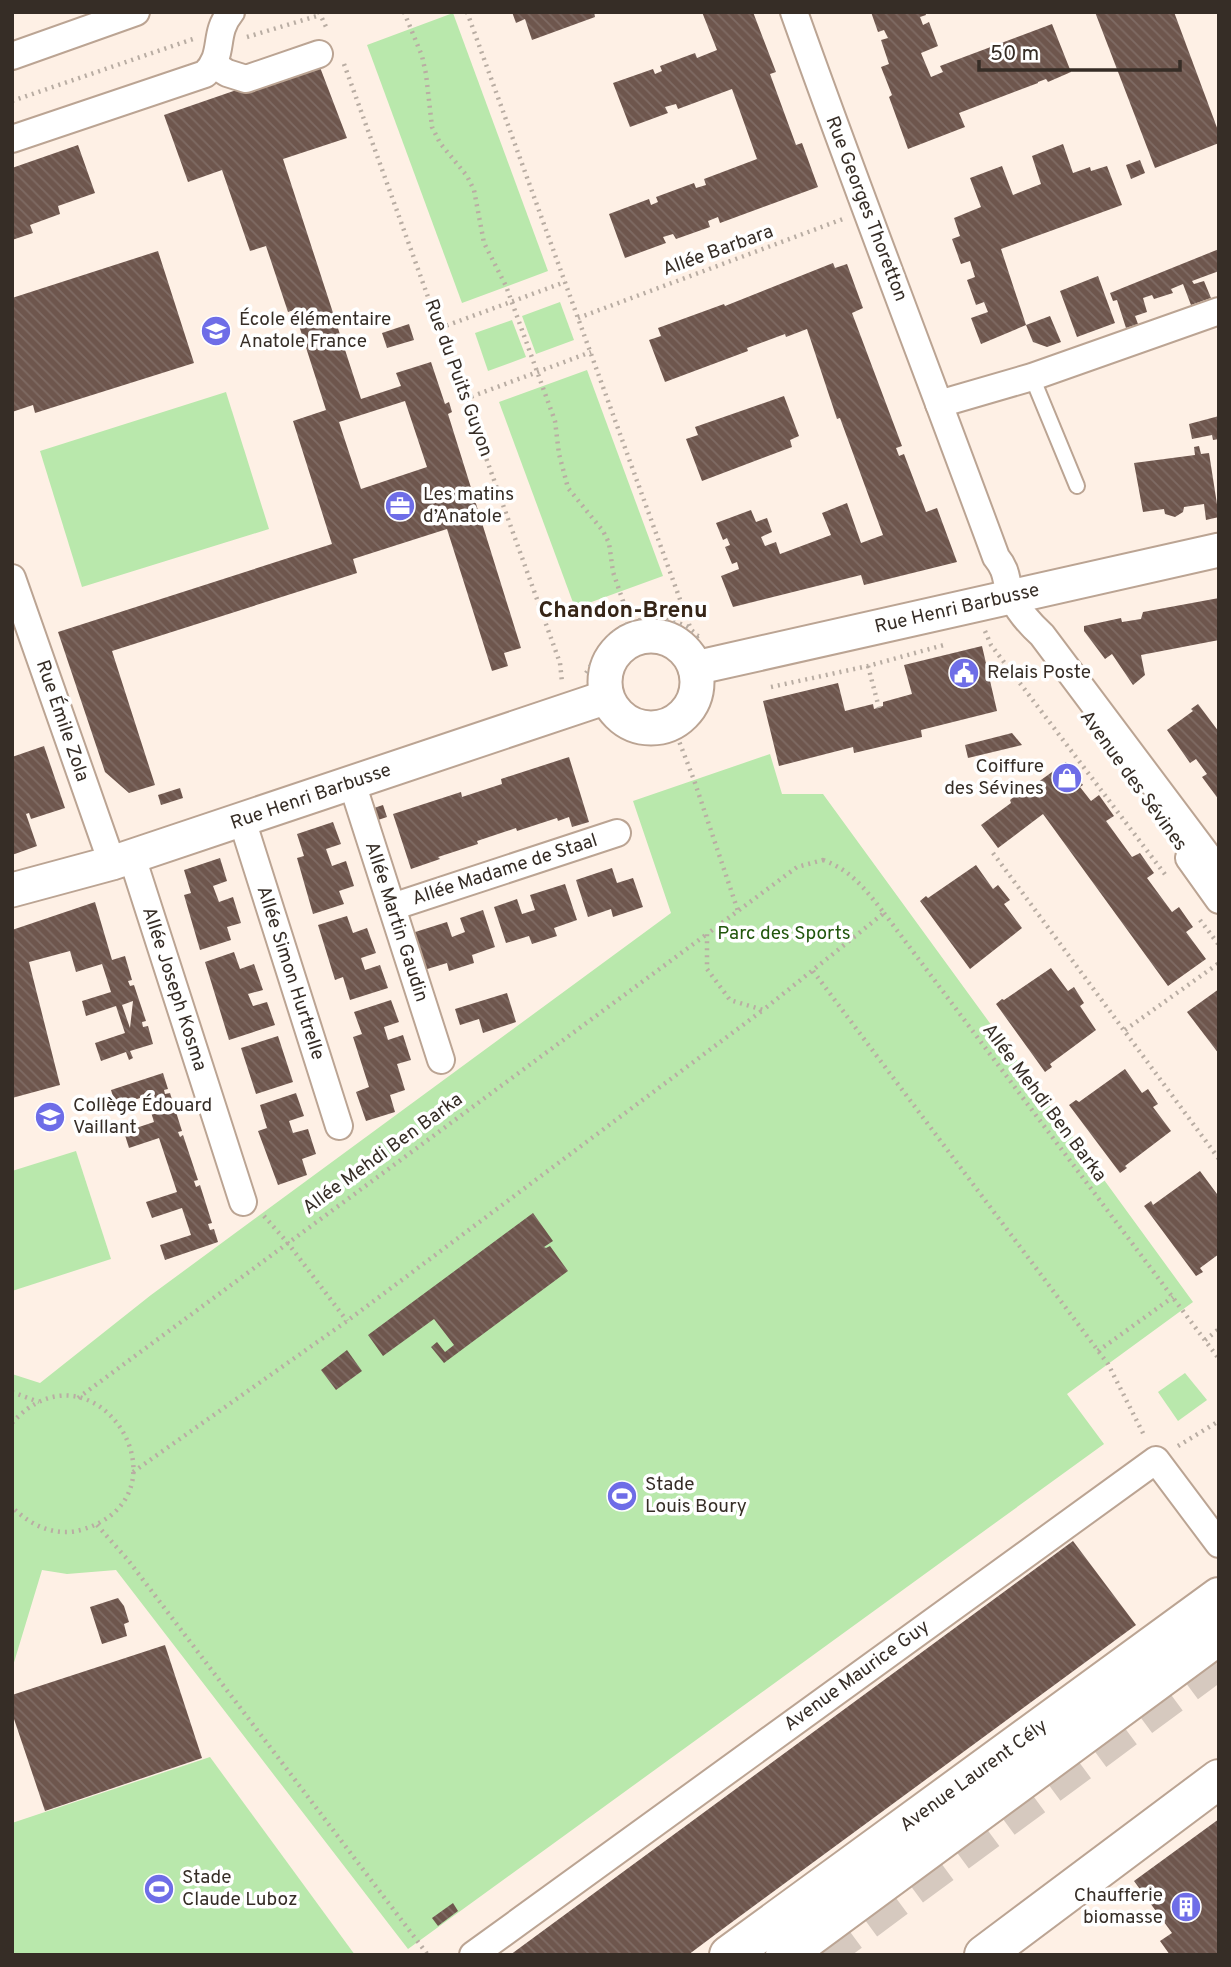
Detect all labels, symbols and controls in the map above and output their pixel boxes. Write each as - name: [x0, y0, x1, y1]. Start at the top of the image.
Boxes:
- scale bar: [979, 28, 1180, 72]
- text: 50 m: [990, 41, 1039, 68]
- street label: Rue Georges Thoretton: [820, 113, 912, 305]
- street label: Allée Barbara: [659, 220, 777, 282]
- street label: Rue du Puits Guyon: [418, 296, 498, 460]
- place label: École élémentaire Anatole France: [239, 307, 391, 354]
- school or university icon: École élémentaire Anatole France: [199, 314, 233, 348]
- place label: Les matins d’Anatole: [423, 483, 514, 529]
- office icon: Les matins d’Anatole: [383, 489, 417, 523]
- street label: Rue Henri Barbusse: [872, 578, 1042, 640]
- district label: Chandon-Brenu: [538, 597, 708, 626]
- public building icon: Relais Poste: [947, 656, 981, 690]
- street label: Rue Émile Zola: [30, 657, 95, 785]
- place label: Relais Poste: [987, 661, 1091, 685]
- street label: Avenue des Sévines: [1074, 706, 1192, 856]
- place label: Coiffure des Sévines: [944, 755, 1044, 801]
- street label: Rue Henri Barbusse: [228, 758, 394, 836]
- shop icon: Coiffure des Sévines: [1050, 761, 1084, 795]
- street label: Allée Madame de Staal: [409, 829, 601, 911]
- street label: Allée Martin Gaudin: [359, 839, 433, 1005]
- street label: Allée Simon Hurtrelle: [251, 883, 329, 1063]
- street label: Allée Joseph Kosma: [136, 904, 212, 1074]
- park label: Parc des Sports: [717, 922, 851, 946]
- street label: Allée Mehdi Ben Barka: [977, 1019, 1111, 1187]
- street label: Allée Mehdi Ben Barka: [298, 1088, 468, 1220]
- place label: Collège Édouard Vaillant: [73, 1093, 212, 1140]
- school or university icon: Collège Édouard Vaillant: [33, 1100, 67, 1134]
- place label: Stade Louis Boury: [645, 1473, 747, 1519]
- sports icon: Stade Louis Boury: [605, 1479, 639, 1513]
- street label: Avenue Maurice Guy: [780, 1615, 934, 1737]
- street label: Avenue Laurent Cély: [896, 1714, 1052, 1838]
- place label: Stade Claude Luboz: [182, 1866, 298, 1912]
- sports icon: Stade Claude Luboz: [142, 1872, 176, 1906]
- place label: Chaufferie biomasse: [1074, 1884, 1163, 1930]
- building icon: Chaufferie biomasse: [1169, 1890, 1203, 1924]

